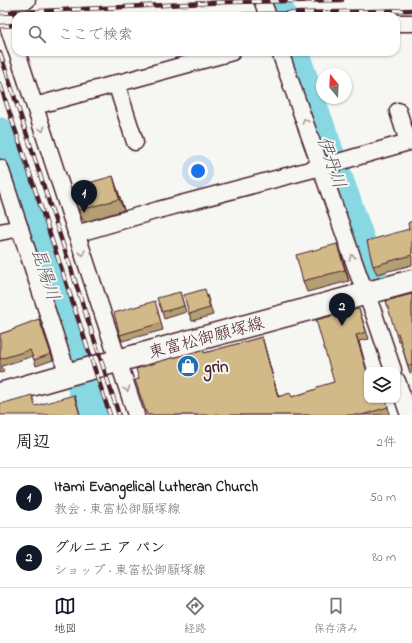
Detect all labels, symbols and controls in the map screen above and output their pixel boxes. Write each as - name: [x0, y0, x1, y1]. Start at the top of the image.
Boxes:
- search box: [12, 12, 400, 56]
- icon: search: [26, 23, 48, 45]
- text: ここで検索: [58, 24, 133, 46]
- north arrow: [316, 68, 352, 104]
- one-way arrow: [301, 118, 309, 125]
- one-way arrow: [37, 125, 46, 132]
- water label: 伊丹川: [309, 133, 351, 192]
- your location: [188, 161, 208, 181]
- pin: 1: [71, 180, 97, 213]
- water label: 昆陽川: [23, 245, 65, 304]
- one-way arrow: [78, 249, 86, 256]
- one-way arrow: [349, 253, 357, 260]
- pin: 2: [329, 293, 355, 326]
- street label: 東富松御願塚線: [146, 311, 267, 366]
- shop icon: grin: [175, 353, 201, 379]
- place label: grin: [203, 355, 229, 382]
- map controls: [364, 367, 400, 403]
- button: layers: [364, 367, 400, 403]
- one-way arrow: [123, 386, 131, 393]
- text: 周辺: [16, 430, 50, 455]
- text: 2件: [377, 433, 396, 452]
- text: Itami Evangelical Lutheran Church: [54, 476, 258, 498]
- text: 1: [27, 488, 31, 507]
- text: 50 m: [370, 488, 396, 507]
- text: 教会 · 東富松御願塚線: [54, 500, 180, 519]
- text: グルニエ ア パン: [54, 537, 165, 559]
- text: 2: [26, 548, 32, 567]
- text: 80 m: [372, 548, 396, 567]
- text: ショップ · 東富松御願塚線: [54, 561, 206, 580]
- tab: 地図: [54, 595, 76, 637]
- tab: 経路: [184, 595, 206, 637]
- tab: 保存済み: [314, 595, 358, 637]

